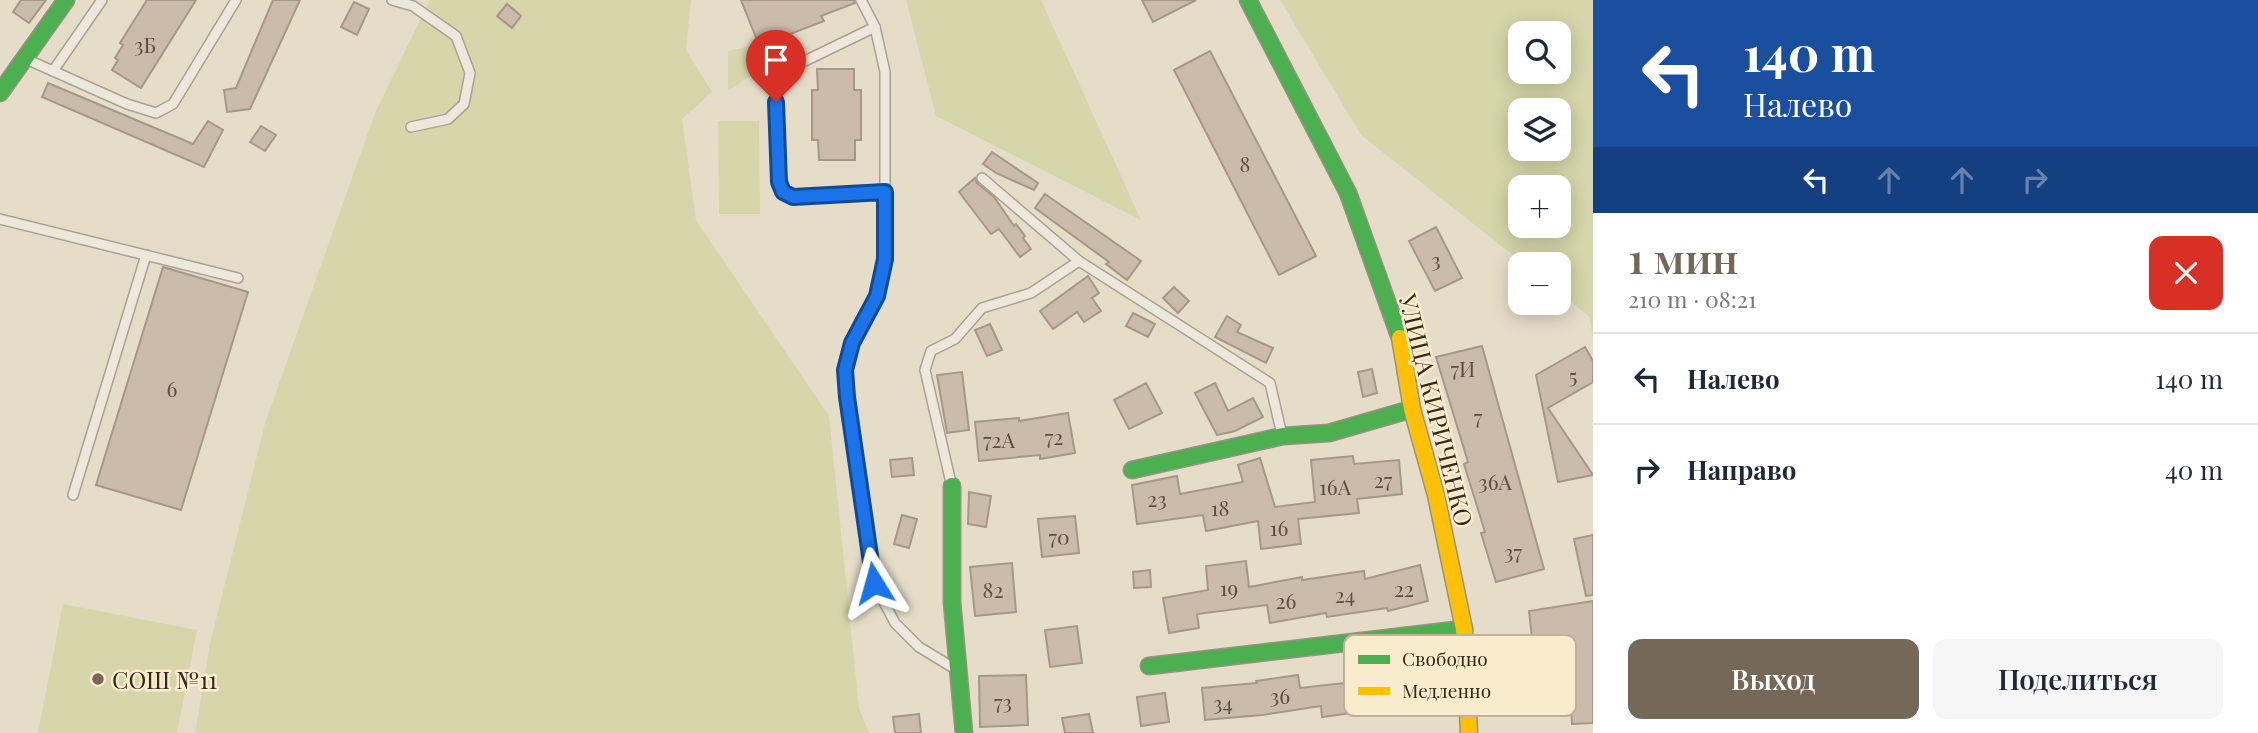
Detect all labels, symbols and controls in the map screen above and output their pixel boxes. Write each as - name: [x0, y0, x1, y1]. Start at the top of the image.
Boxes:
- text: 140 m: [1743, 19, 1875, 84]
- map controls: [1508, 21, 1571, 315]
- button: search: [1508, 21, 1571, 84]
- icon: left: [1628, 28, 1719, 119]
- house number: 3Б: [134, 30, 156, 58]
- pin: [746, 30, 806, 102]
- icon: arrive: [757, 41, 795, 79]
- text: Налево: [1743, 82, 1852, 125]
- button: layers: [1508, 98, 1571, 161]
- house number: 8: [1240, 149, 1250, 177]
- icon: left: [1797, 161, 1835, 199]
- icon: ahead: [1870, 161, 1908, 199]
- icon: ahead: [1943, 161, 1981, 199]
- icon: right: [2016, 161, 2054, 199]
- button: +: [1508, 175, 1571, 238]
- text: 1 мин: [1628, 229, 1738, 285]
- button: close: [2149, 236, 2223, 310]
- house number: 3: [1431, 245, 1441, 273]
- button: −: [1508, 252, 1571, 315]
- text: 210 m · 08:21: [1628, 283, 1756, 314]
- street label: УЛИЦА КИРИЧЕНКО: [1392, 289, 1481, 530]
- house number: 7И: [1451, 354, 1475, 382]
- icon: left: [1628, 360, 1666, 398]
- house number: 5: [1569, 361, 1577, 389]
- text: Налево: [1687, 361, 1780, 396]
- text: 140 m: [2155, 361, 2223, 396]
- house number: 6: [167, 374, 178, 402]
- house number: 7: [1474, 402, 1483, 430]
- house number: 72: [1045, 422, 1063, 450]
- house number: 72А: [983, 425, 1016, 453]
- icon: right: [1628, 451, 1666, 489]
- text: Направо: [1687, 452, 1796, 487]
- text: 40 m: [2165, 452, 2223, 487]
- house number: 27: [1374, 465, 1393, 493]
- house number: 36А: [1478, 467, 1513, 495]
- house number: 16А: [1319, 472, 1352, 500]
- house number: 23: [1147, 484, 1167, 512]
- house number: 18: [1211, 493, 1229, 521]
- house number: 16: [1270, 513, 1288, 541]
- house number: 70: [1048, 522, 1070, 550]
- house number: 37: [1504, 537, 1522, 565]
- position arrow: [837, 546, 911, 620]
- house number: 19: [1220, 573, 1238, 601]
- house number: 22: [1394, 574, 1414, 602]
- house number: 82: [983, 575, 1003, 603]
- house number: 24: [1335, 580, 1355, 608]
- house number: 26: [1276, 586, 1297, 614]
- legend: [1344, 635, 1576, 716]
- button: Выход: [1628, 639, 1919, 719]
- button: Поделиться: [1933, 639, 2223, 719]
- text: Свободно: [1402, 645, 1488, 671]
- place label: СОШ №11: [112, 663, 217, 695]
- marker: СОШ №11: [90, 671, 106, 687]
- text: Медленно: [1402, 677, 1491, 703]
- house number: 36: [1270, 681, 1290, 709]
- house number: 73: [994, 687, 1012, 715]
- house number: 34: [1213, 688, 1233, 716]

